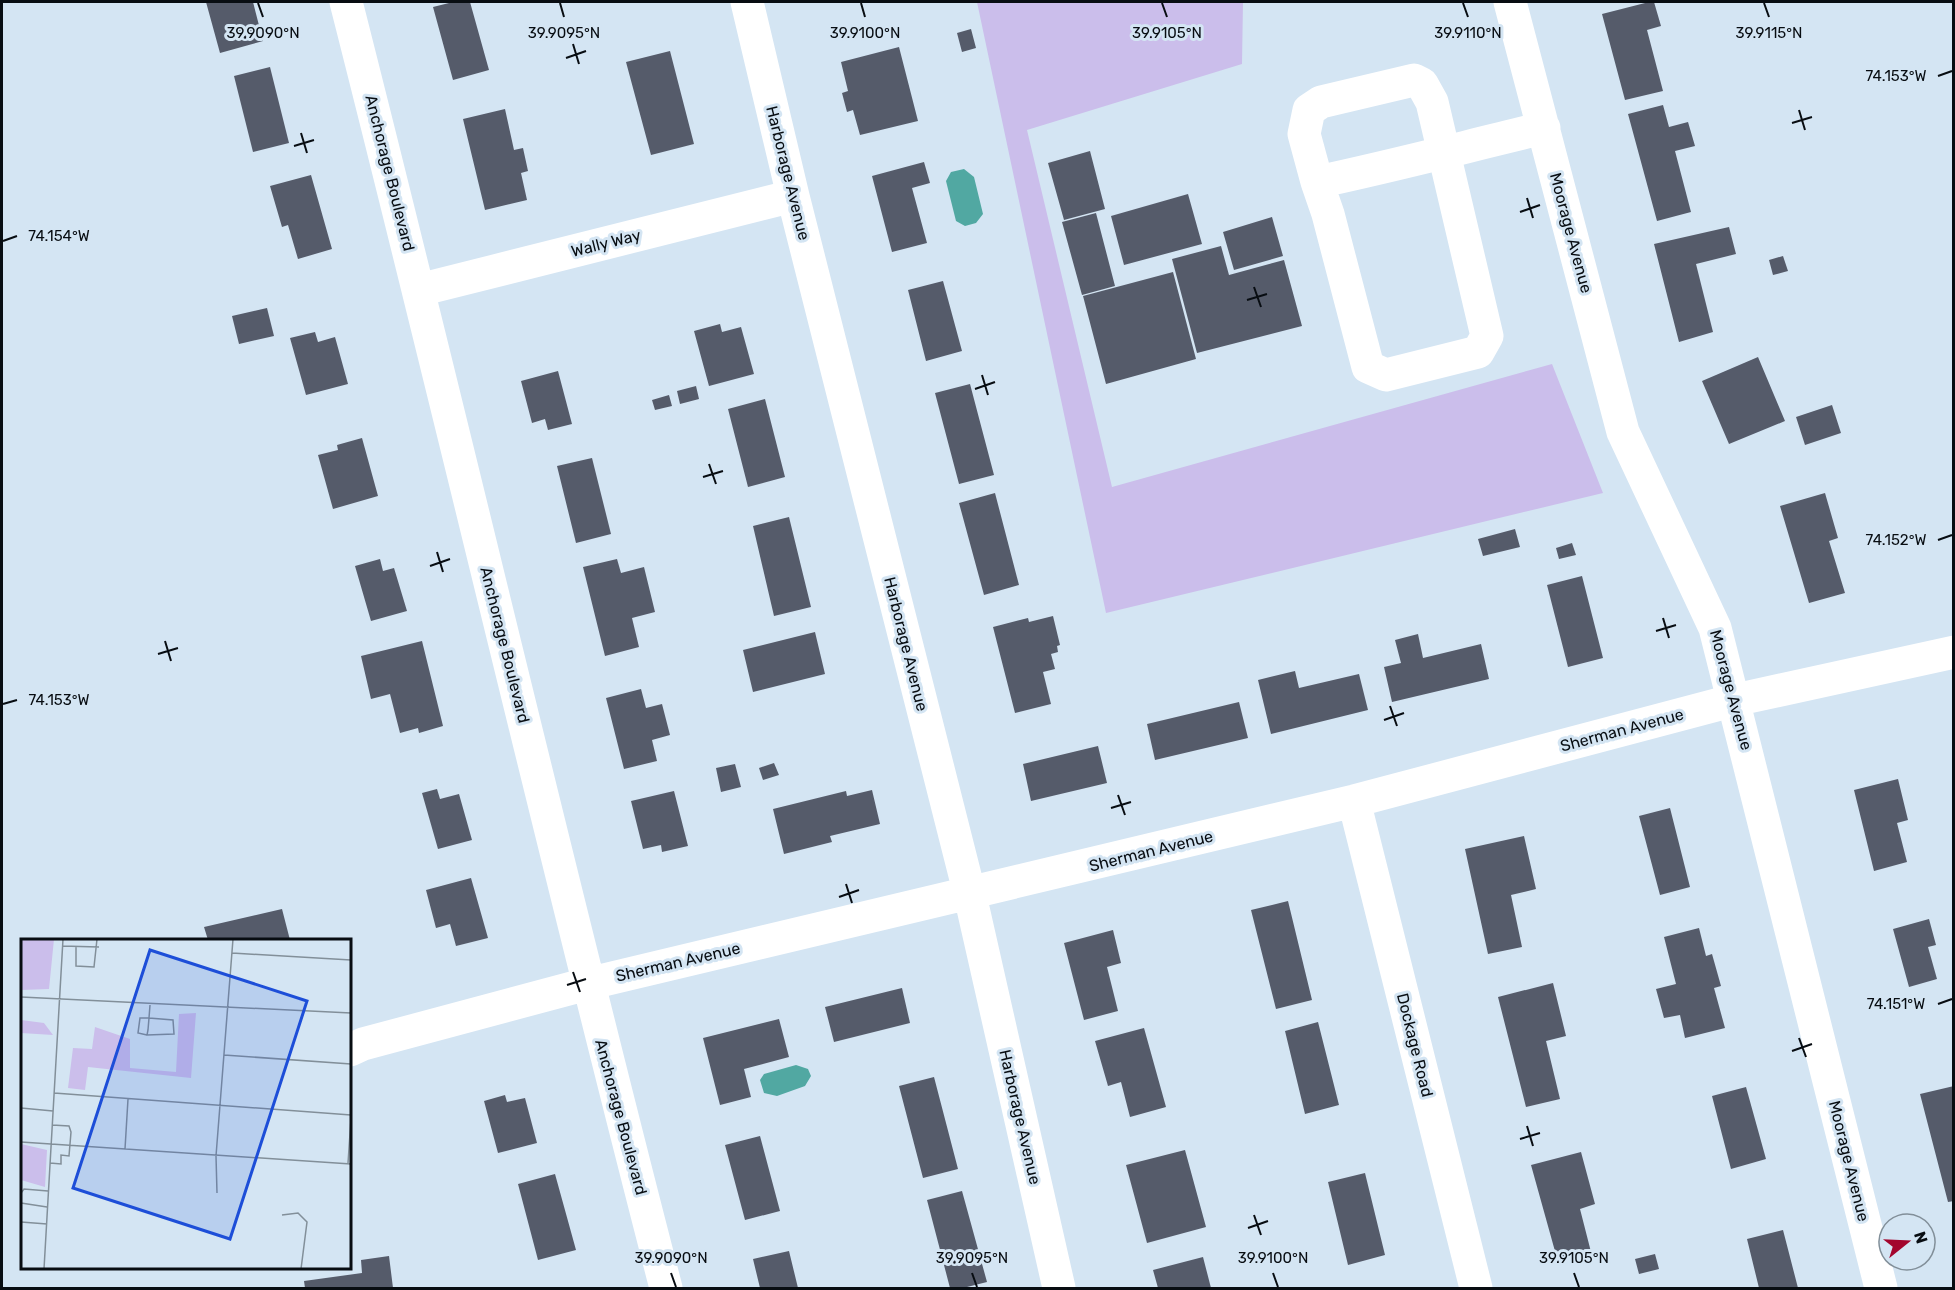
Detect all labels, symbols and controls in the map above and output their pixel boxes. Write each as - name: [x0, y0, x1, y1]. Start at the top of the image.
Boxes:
- text: 39.9090°N: [226, 24, 300, 42]
- text: 39.9095°N: [528, 24, 600, 42]
- text: 39.9100°N: [830, 24, 900, 42]
- text: 39.9105°N: [1132, 24, 1202, 42]
- text: 39.9110°N: [1434, 24, 1502, 42]
- text: 39.9115°N: [1736, 24, 1802, 42]
- text: 74.153°W: [1865, 67, 1927, 85]
- street label: Anchorage Boulevard: [361, 93, 419, 253]
- street label: Harborage Avenue: [762, 104, 814, 242]
- street label: Moorage Avenue: [1546, 171, 1596, 295]
- street label: Wally Way: [569, 225, 643, 261]
- text: 74.154°W: [28, 227, 90, 245]
- text: 74.152°W: [1865, 531, 1927, 549]
- street label: Anchorage Boulevard: [476, 565, 534, 725]
- street label: Harborage Avenue: [880, 575, 932, 713]
- street label: Moorage Avenue: [1706, 628, 1756, 752]
- text: 74.153°W: [28, 691, 90, 709]
- street label: Sherman Avenue: [1558, 704, 1686, 756]
- street label: Sherman Avenue: [1087, 826, 1215, 876]
- street label: Sherman Avenue: [614, 938, 742, 986]
- inset map: [21, 939, 351, 1269]
- street label: Dockage Road: [1393, 991, 1437, 1099]
- text: 74.151°W: [1867, 995, 1925, 1013]
- street label: Anchorage Boulevard: [591, 1037, 651, 1197]
- street label: Harborage Avenue: [995, 1048, 1045, 1186]
- street label: Moorage Avenue: [1825, 1099, 1873, 1223]
- north arrow: [1877, 1212, 1937, 1272]
- text: N: [1910, 1229, 1932, 1246]
- text: 39.9090°N: [634, 1249, 708, 1267]
- text: 39.9095°N: [936, 1249, 1008, 1267]
- text: 39.9100°N: [1238, 1249, 1308, 1267]
- text: 39.9105°N: [1539, 1249, 1609, 1267]

